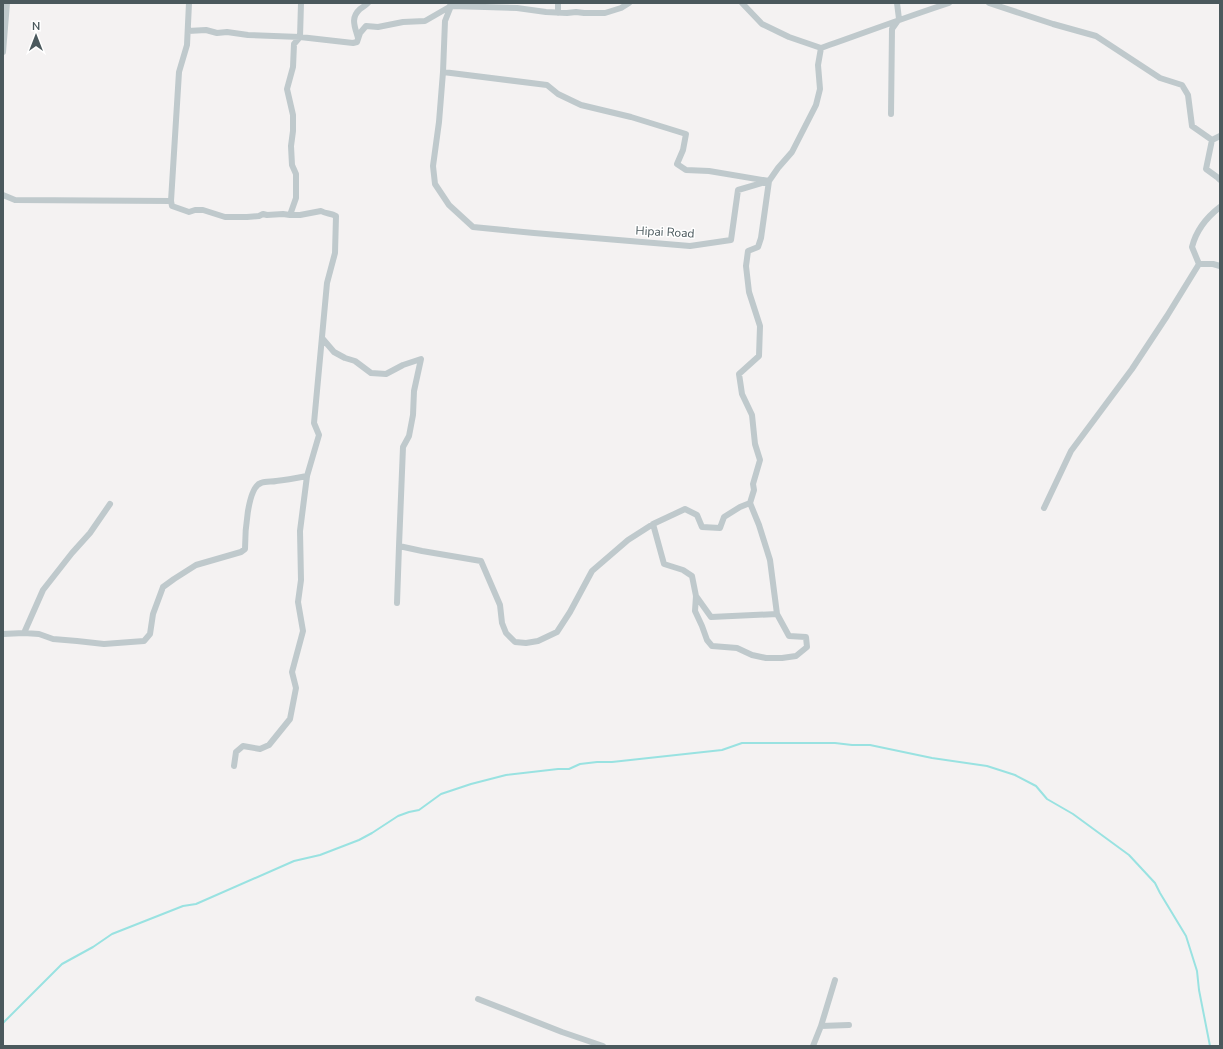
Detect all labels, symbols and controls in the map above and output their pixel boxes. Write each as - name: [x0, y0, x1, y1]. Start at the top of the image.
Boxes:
- north arrow: [16, 16, 56, 56]
- text: N: [32, 19, 40, 34]
- street label: Hipai Road: [635, 222, 695, 242]

